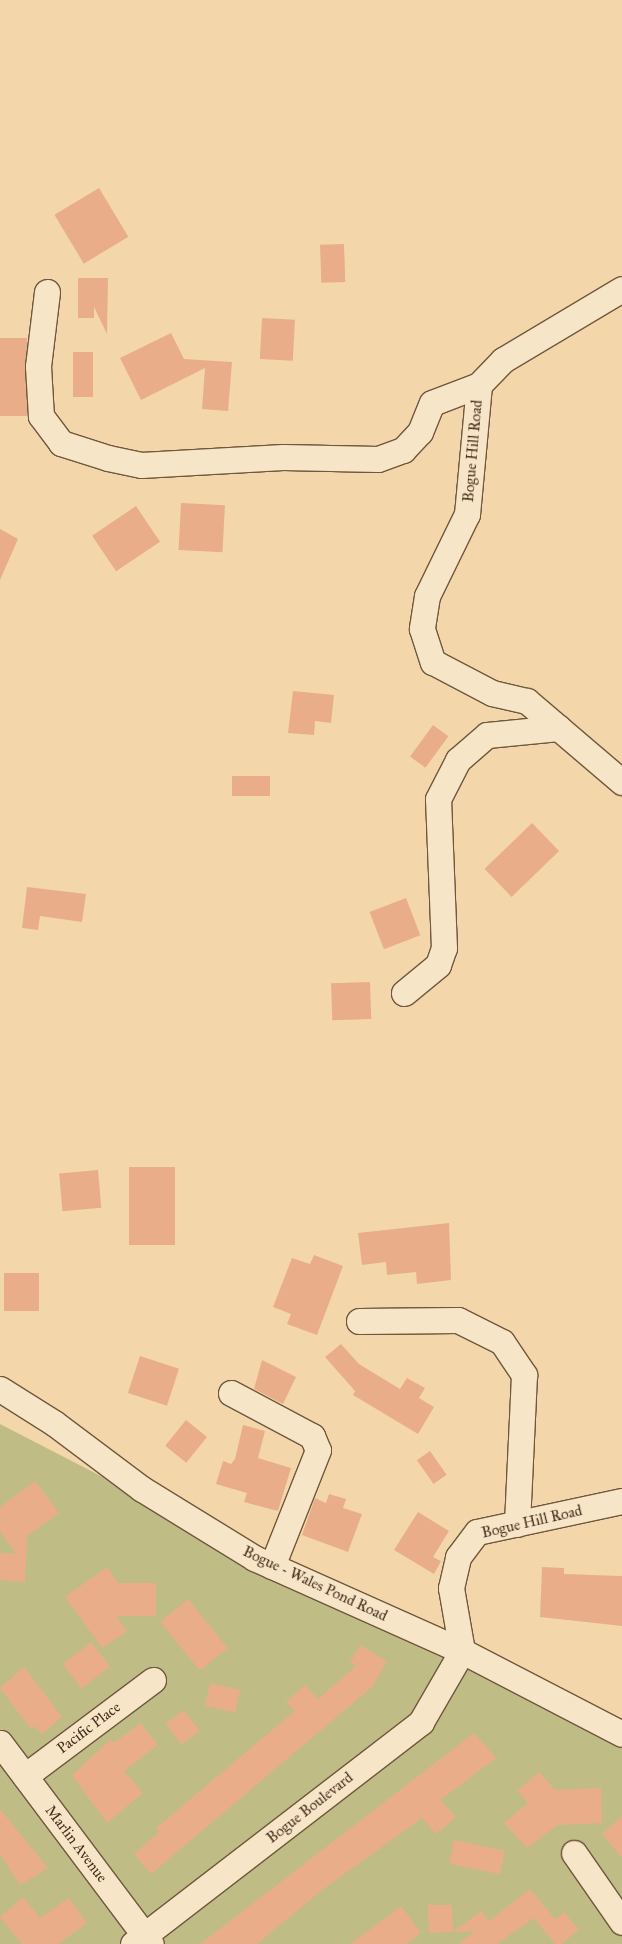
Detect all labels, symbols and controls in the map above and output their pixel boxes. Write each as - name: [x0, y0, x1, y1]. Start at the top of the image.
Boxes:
- street label: Bogue Hill Road: [460, 399, 486, 503]
- street label: Bogue Hill Road: [480, 1502, 584, 1542]
- street label: Bogue - Wales Pond Road: [240, 1543, 390, 1625]
- street label: Pacific Place: [54, 1698, 124, 1758]
- street label: Bogue Boulevard: [263, 1769, 357, 1847]
- street label: Marlin Avenue: [41, 1802, 111, 1886]

